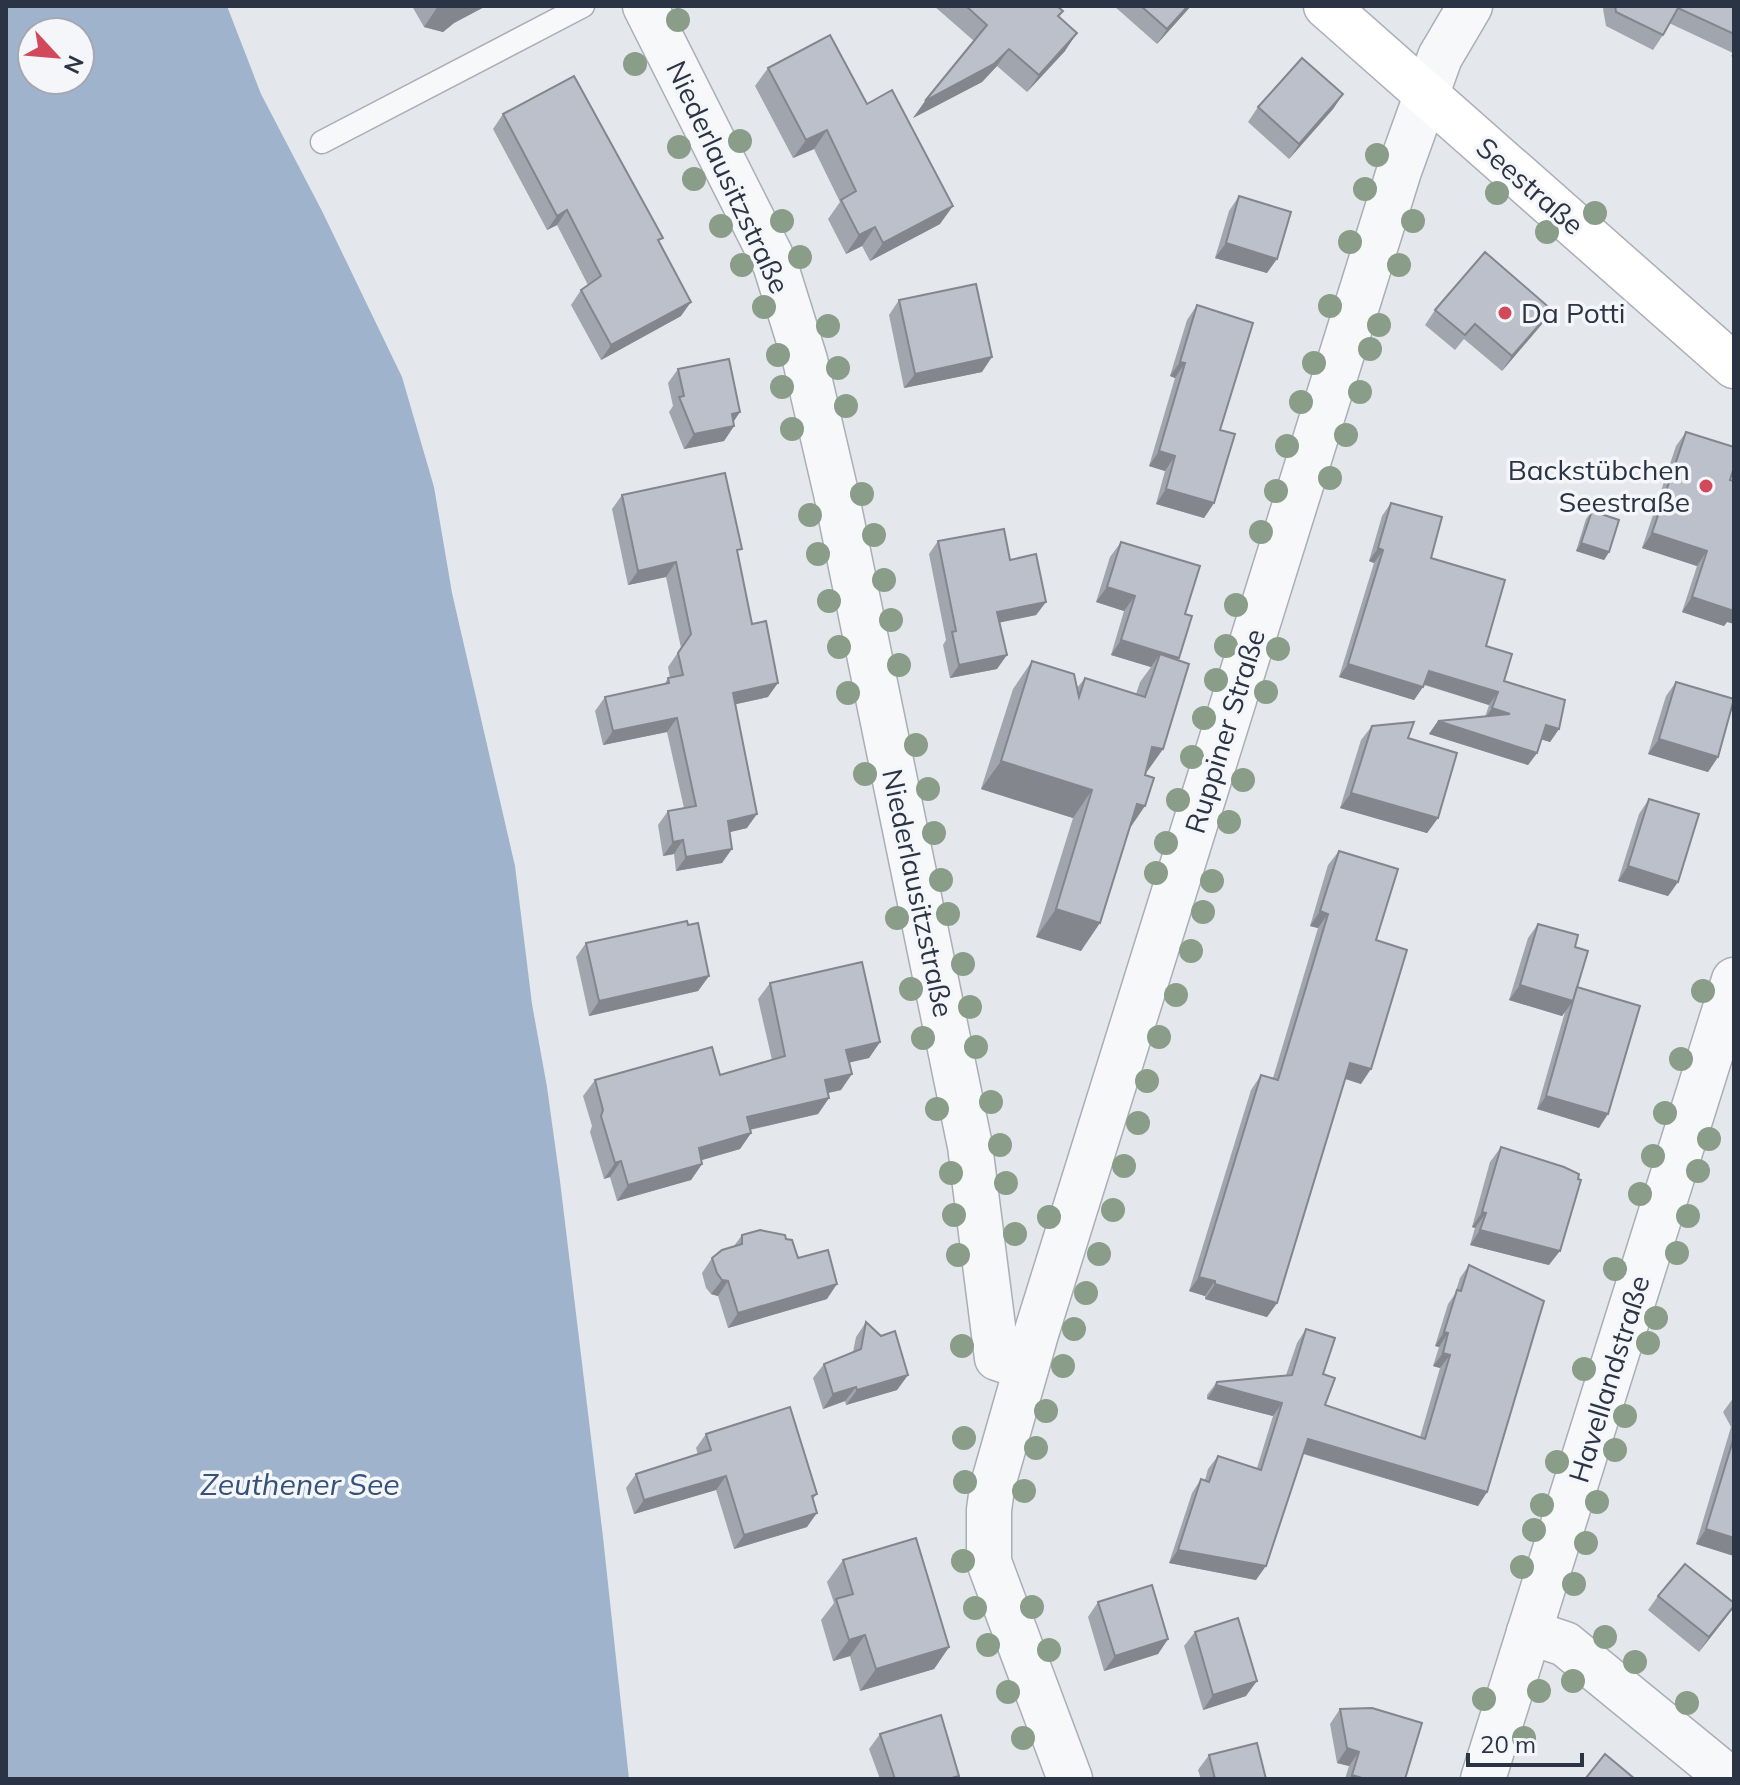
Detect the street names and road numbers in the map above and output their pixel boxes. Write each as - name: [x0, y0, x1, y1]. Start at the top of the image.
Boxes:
- street label: Niederlausitzstraße: [659, 55, 798, 299]
- street label: Seestraße: [1469, 129, 1591, 242]
- street label: Ruppiner Straße: [1177, 624, 1272, 837]
- street label: Niederlausitzstraße: [875, 766, 962, 1020]
- street label: Havellandstraße: [1560, 1271, 1657, 1487]

